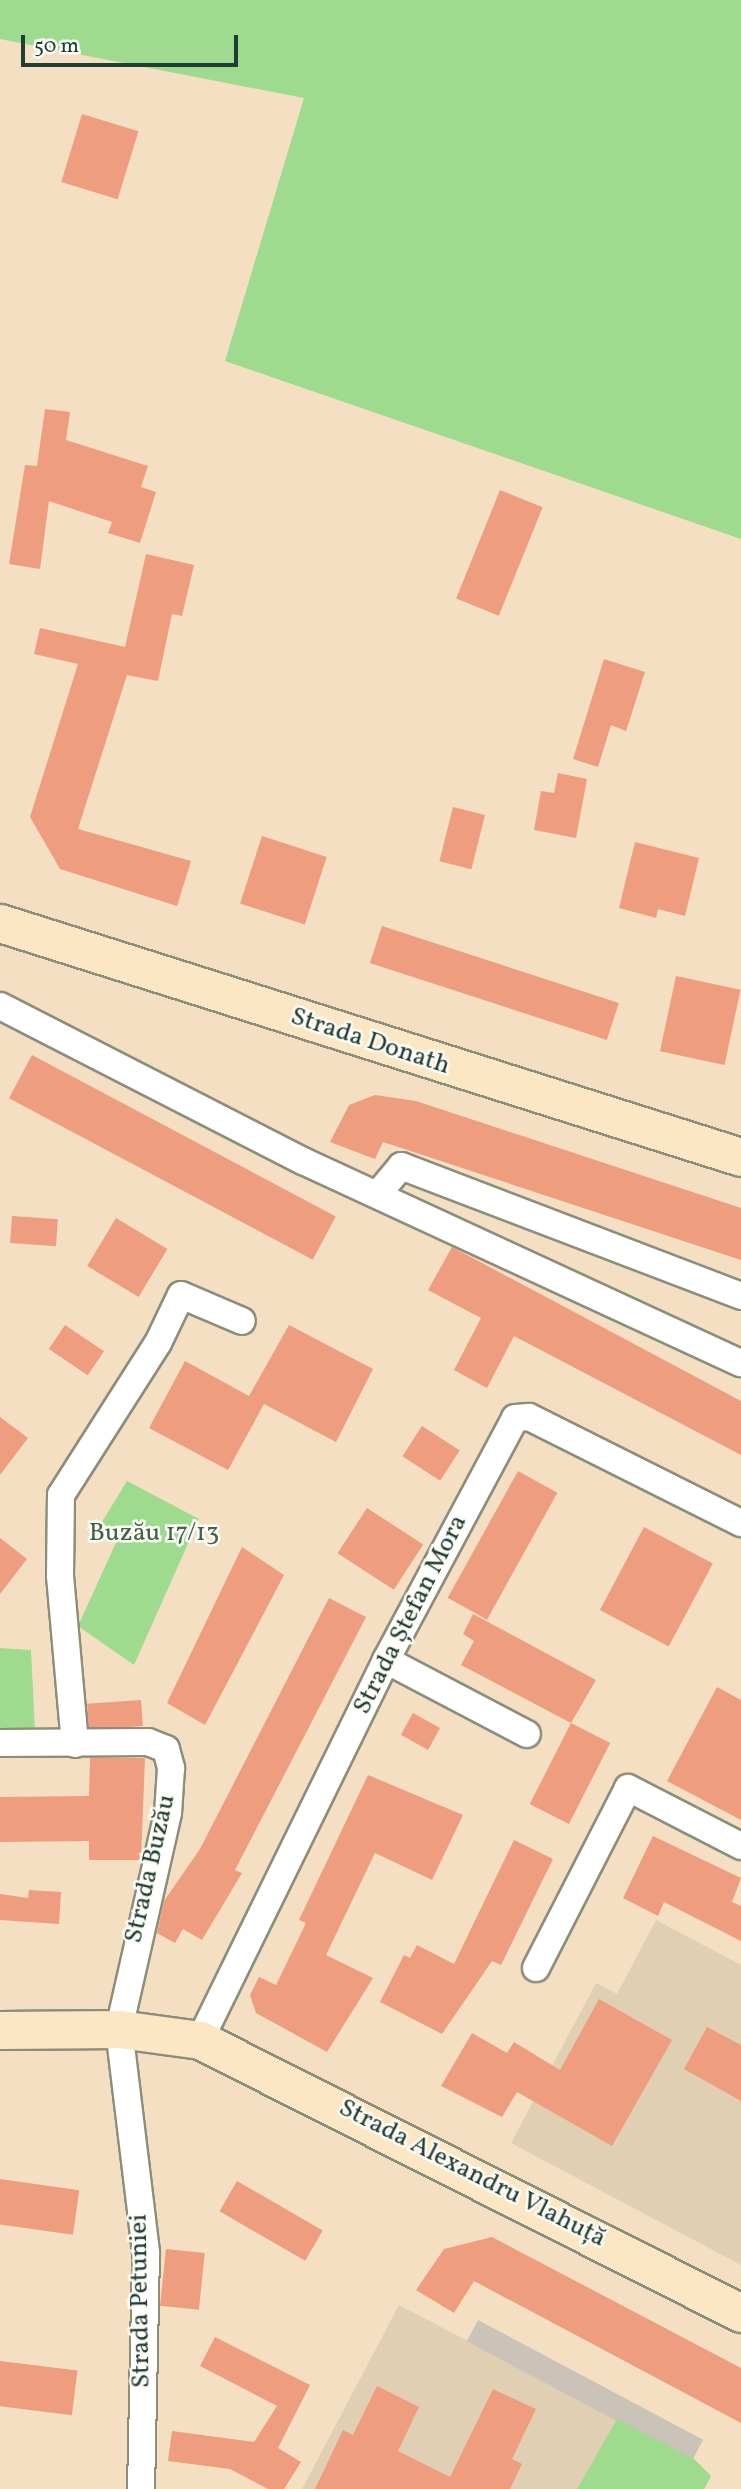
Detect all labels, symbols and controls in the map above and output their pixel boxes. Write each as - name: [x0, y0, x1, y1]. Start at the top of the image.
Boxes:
- scale bar: [24, 21, 242, 65]
- text: 50 m: [34, 32, 79, 61]
- street label: Strada Donath: [286, 1002, 454, 1082]
- street label: Strada Ștefan Mora: [347, 1510, 475, 1720]
- park label: Buzău 17/13: [89, 1518, 219, 1550]
- street label: Strada Buzău: [119, 1792, 183, 1946]
- street label: Strada Alexandru Vlahuță: [333, 2093, 611, 2255]
- street label: Strada Petuniei: [124, 2214, 158, 2388]

